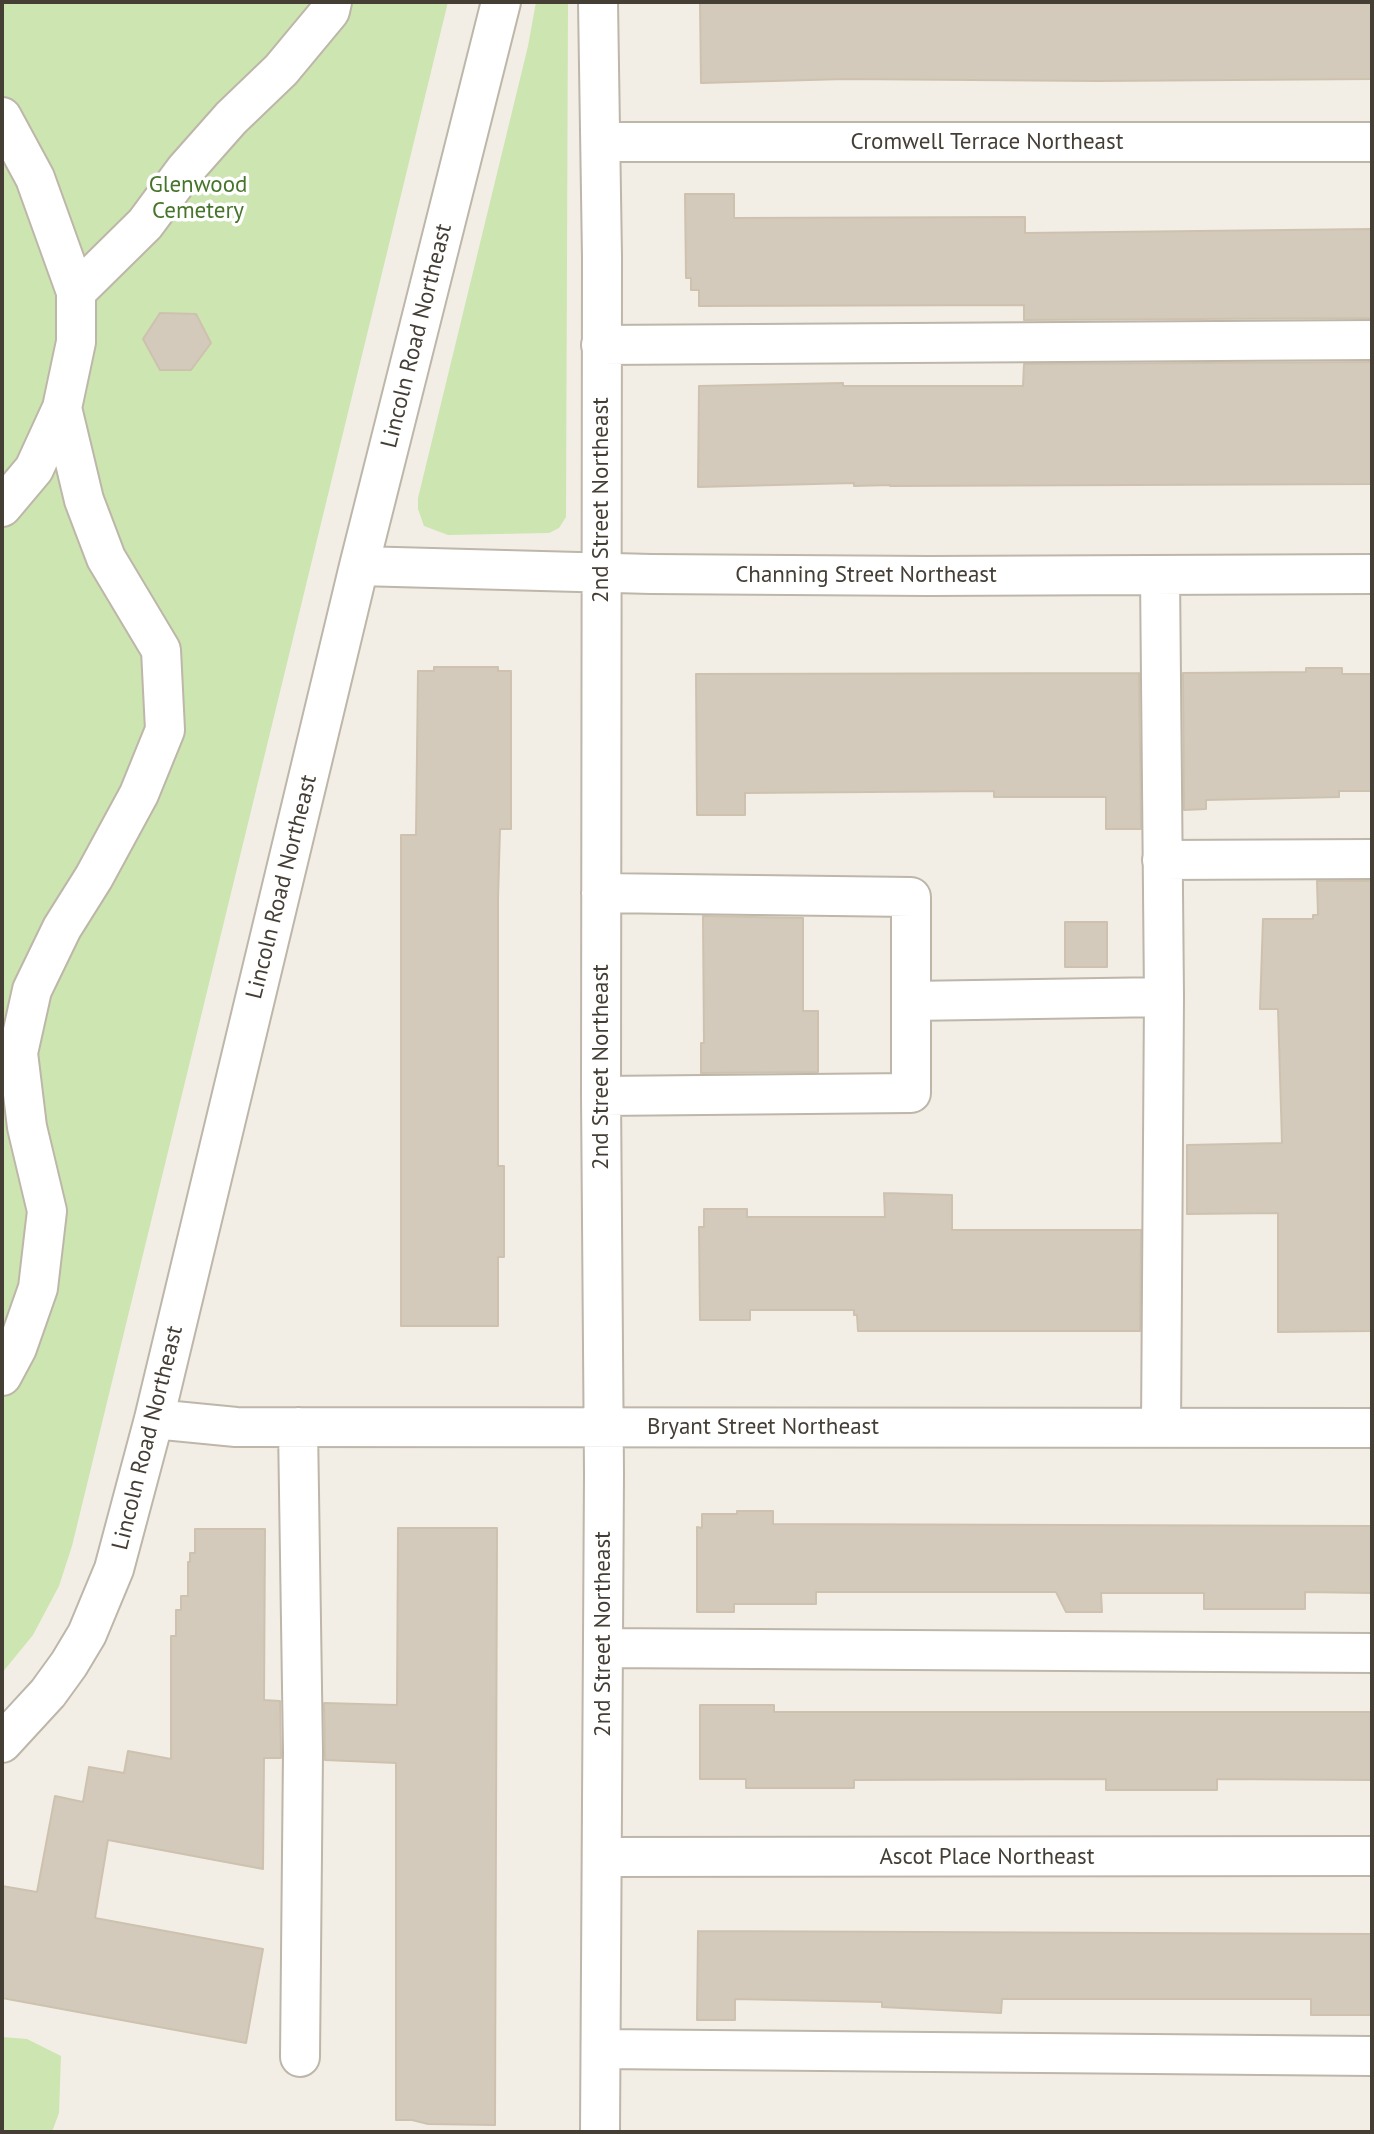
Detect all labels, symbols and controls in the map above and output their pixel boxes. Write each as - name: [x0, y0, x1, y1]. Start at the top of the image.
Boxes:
- street label: Cromwell Terrace Northeast: [851, 128, 1123, 156]
- park label: Glenwood Cemetery: [149, 171, 247, 225]
- street label: Lincoln Road Northeast: [376, 221, 458, 451]
- street label: 2nd Street Northeast: [587, 397, 615, 603]
- street label: Channing Street Northeast: [735, 561, 997, 589]
- street label: Lincoln Road Northeast: [241, 772, 323, 1002]
- street label: 2nd Street Northeast: [587, 964, 615, 1170]
- street label: Lincoln Road Northeast: [107, 1323, 189, 1553]
- street label: Bryant Street Northeast: [647, 1413, 879, 1441]
- street label: 2nd Street Northeast: [589, 1531, 617, 1737]
- street label: Ascot Place Northeast: [879, 1843, 1095, 1871]

